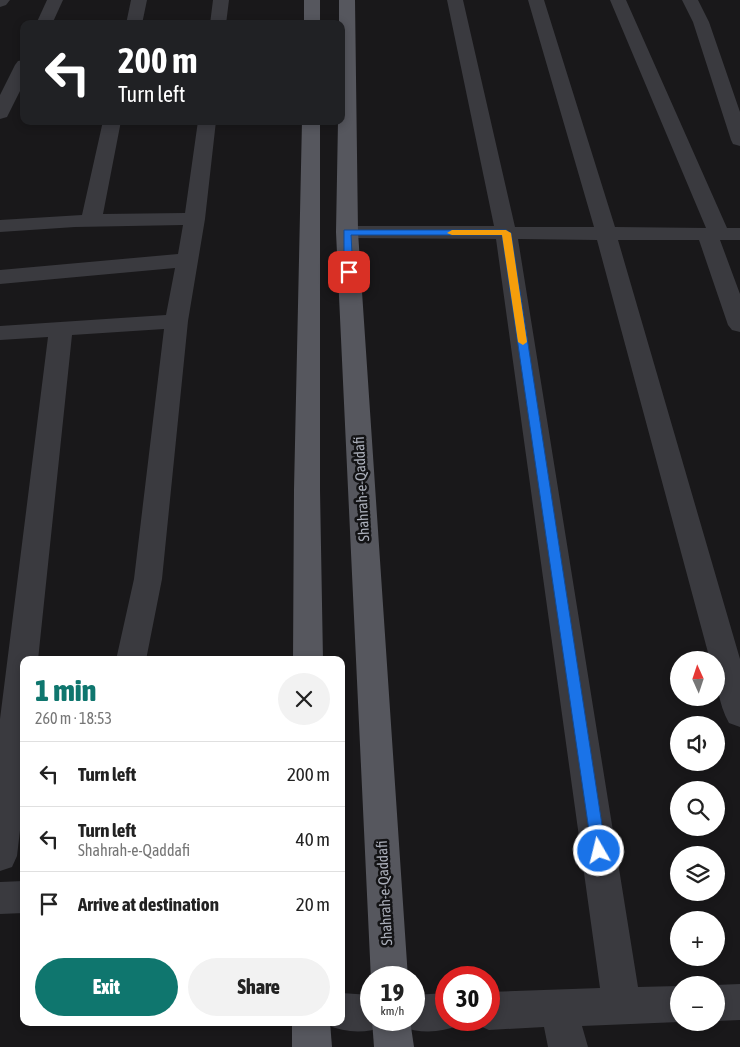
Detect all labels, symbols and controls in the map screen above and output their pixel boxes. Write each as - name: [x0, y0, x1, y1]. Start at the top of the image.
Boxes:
- icon: left: [35, 40, 100, 105]
- text: 200 m: [118, 40, 197, 80]
- text: Turn left: [118, 81, 185, 107]
- pin: [328, 251, 370, 293]
- icon: arrive: [335, 258, 363, 286]
- street label: Shahrah-e-Qaddafi: [350, 436, 372, 542]
- north arrow: [670, 651, 725, 706]
- map controls: [670, 651, 725, 1031]
- text: 1 min: [35, 673, 96, 707]
- button: close: [278, 673, 330, 725]
- text: 260 m · 18:53: [35, 709, 112, 727]
- button: sound: [670, 716, 725, 771]
- icon: left: [35, 760, 63, 788]
- text: Turn left: [78, 763, 136, 785]
- text: 200 m: [287, 763, 330, 785]
- button: search: [670, 781, 725, 836]
- text: Turn left: [78, 819, 136, 841]
- position arrow: [572, 824, 624, 876]
- icon: left: [35, 825, 63, 853]
- text: 40 m: [296, 828, 330, 850]
- street label: Shahrah-e-Qaddafi: [373, 840, 395, 946]
- text: Shahrah-e-Qaddafi: [78, 841, 190, 859]
- button: layers: [670, 846, 725, 901]
- icon: arrive: [35, 890, 63, 918]
- text: Arrive at destination: [78, 893, 219, 915]
- text: 20 m: [296, 893, 330, 915]
- button: +: [670, 911, 725, 966]
- button: Exit: [35, 958, 178, 1016]
- button: Share: [188, 958, 330, 1016]
- speed limit sign: 30: [435, 966, 500, 1031]
- button: −: [670, 976, 725, 1031]
- text: 19: [381, 978, 404, 1006]
- text: km/h: [381, 1004, 404, 1018]

